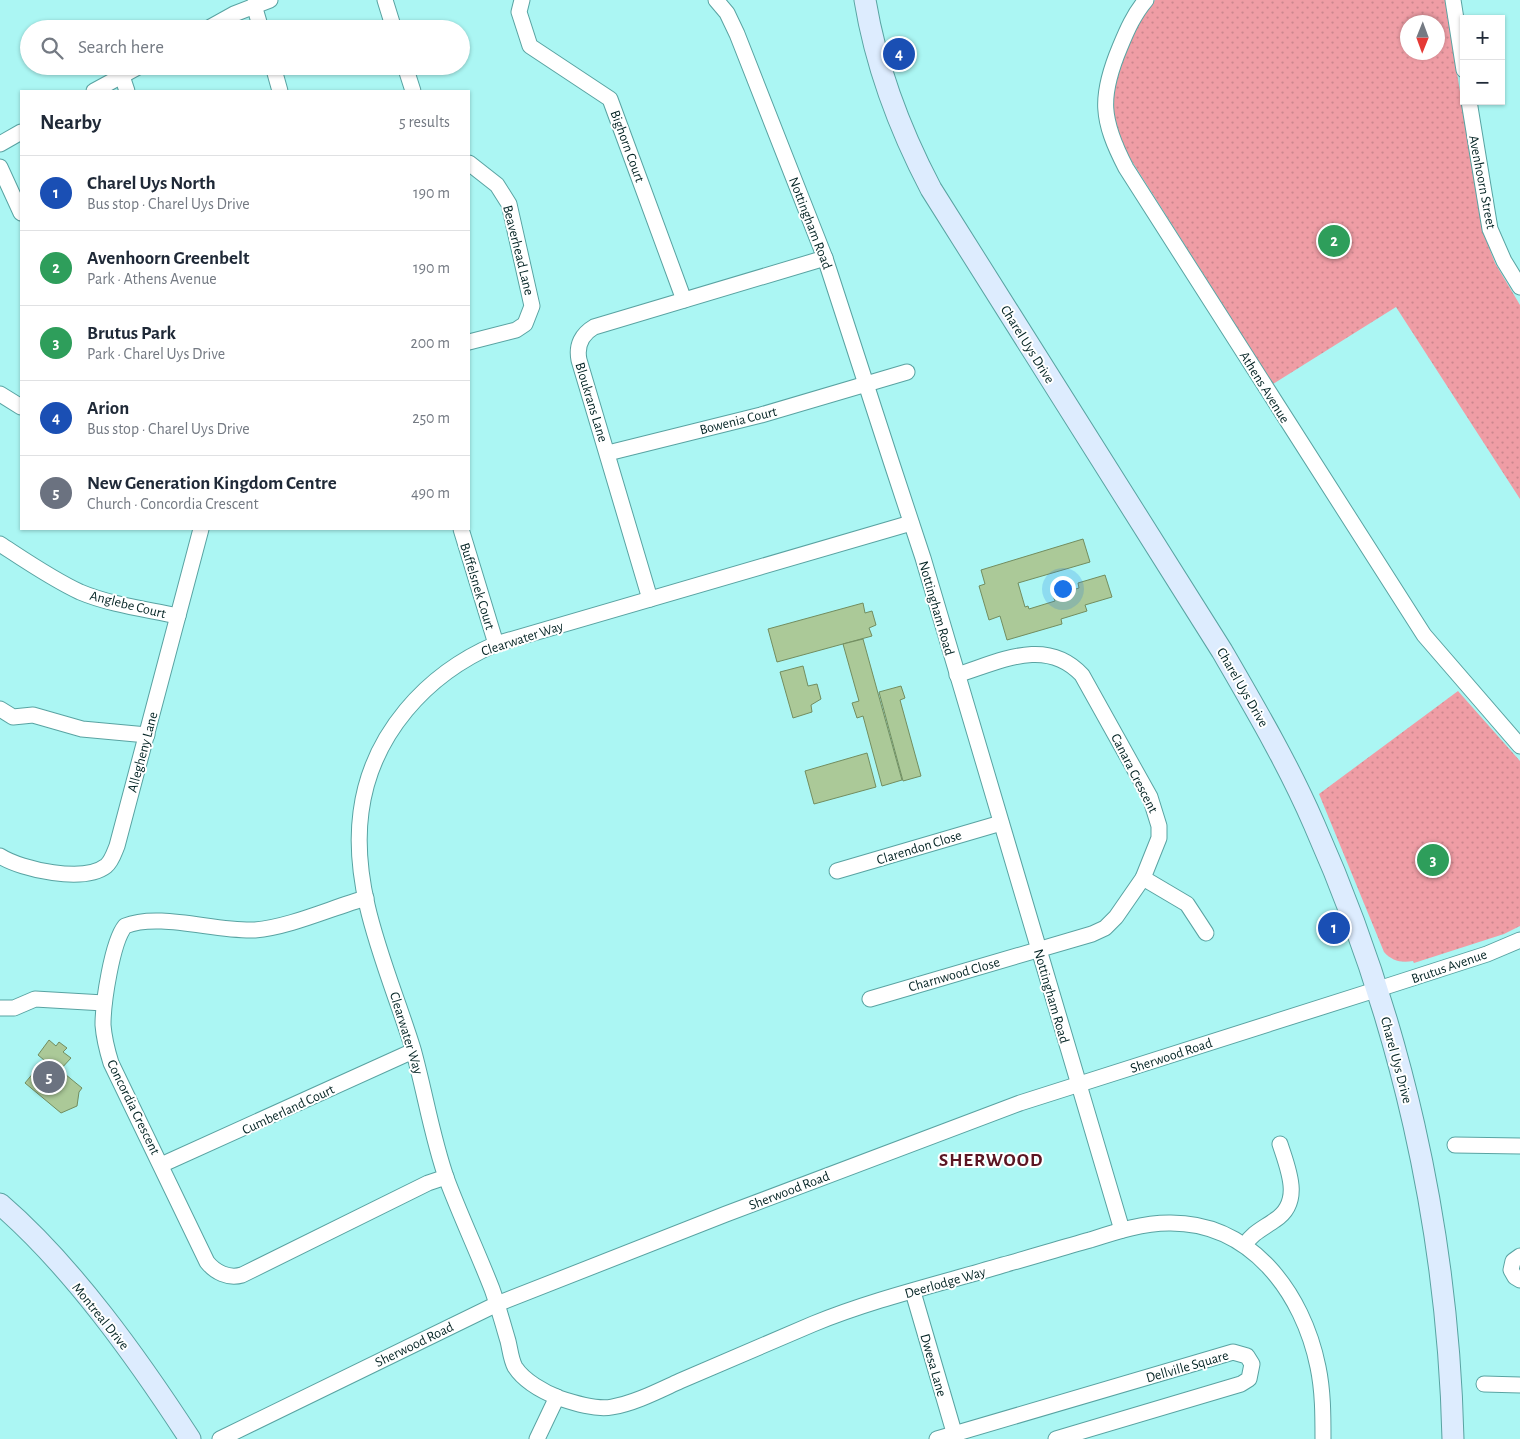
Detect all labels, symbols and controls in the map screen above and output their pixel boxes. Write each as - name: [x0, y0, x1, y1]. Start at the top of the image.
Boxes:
- north arrow: [1400, 15, 1445, 60]
- map controls: [1460, 15, 1505, 105]
- button: +: [1460, 15, 1505, 60]
- search box: [20, 20, 470, 75]
- icon: search: [38, 34, 66, 62]
- pin: 4: [883, 35, 915, 73]
- text: Search here: [78, 38, 164, 57]
- button: −: [1460, 60, 1505, 105]
- street label: Bighorn Court: [608, 108, 647, 185]
- text: Nearby: [40, 112, 101, 133]
- text: 5 results: [399, 114, 450, 130]
- street label: Avenhoorn Street: [1466, 134, 1498, 231]
- text: Charel Uys North: [87, 174, 216, 193]
- street label: Nottingham Road: [786, 175, 834, 271]
- text: 1: [53, 185, 59, 201]
- text: 190 m: [413, 185, 450, 201]
- text: Bus stop · Charel Uys Drive: [87, 196, 250, 212]
- street label: Beaverhead Lane: [500, 204, 536, 297]
- pin: 2: [1318, 222, 1350, 260]
- text: Avenhoorn Greenbelt: [87, 249, 249, 268]
- text: 2: [52, 260, 60, 276]
- text: 190 m: [413, 260, 450, 276]
- text: Park · Athens Avenue: [87, 271, 217, 287]
- street label: Charel Uys Drive: [998, 303, 1057, 386]
- text: Brutus Park: [87, 324, 176, 343]
- text: 3: [53, 335, 59, 351]
- text: 200 m: [410, 335, 450, 351]
- text: Park · Charel Uys Drive: [87, 346, 225, 362]
- street label: Athens Avenue: [1237, 349, 1292, 426]
- street label: Bloukrans Lane: [572, 361, 610, 444]
- text: Arion: [87, 399, 129, 418]
- street label: Bowenia Court: [698, 404, 779, 437]
- text: 4: [52, 410, 60, 426]
- text: 250 m: [412, 410, 450, 426]
- text: Bus stop · Charel Uys Drive: [87, 421, 250, 437]
- text: New Generation Kingdom Centre: [87, 474, 337, 493]
- text: 5: [53, 485, 59, 501]
- text: 490 m: [411, 485, 450, 501]
- text: Church · Concordia Crescent: [87, 496, 259, 512]
- street label: Buffelsnek Court: [457, 541, 497, 632]
- street label: Nottingham Road: [916, 559, 956, 657]
- your location: [1050, 576, 1076, 602]
- street label: Anglebe Court: [88, 589, 168, 621]
- street label: Clearwater Way: [480, 619, 565, 659]
- street label: Charel Uys Drive: [1214, 645, 1270, 730]
- street label: Allegheny Lane: [125, 710, 160, 794]
- street label: Canara Crescent: [1108, 732, 1160, 816]
- street label: Clarendon Close: [875, 828, 963, 868]
- pin: 3: [1417, 841, 1449, 879]
- pin: 1: [1318, 909, 1350, 947]
- street label: Nottingham Road: [1031, 947, 1071, 1045]
- street label: Brutus Avenue: [1410, 947, 1489, 986]
- street label: Charnwood Close: [907, 955, 1001, 995]
- street label: Clearwater Way: [387, 990, 425, 1076]
- street label: Charel Uys Drive: [1378, 1015, 1414, 1105]
- street label: Sherwood Road: [1129, 1036, 1214, 1076]
- pin: 5: [33, 1058, 65, 1096]
- street label: Concordia Crescent: [104, 1058, 162, 1158]
- street label: Cumberland Court: [240, 1082, 337, 1137]
- district label: SHERWOOD: [939, 1151, 1043, 1170]
- street label: Sherwood Road: [747, 1169, 832, 1213]
- street label: Deerlodge Way: [903, 1265, 987, 1301]
- street label: Montreal Drive: [69, 1281, 131, 1353]
- street label: Sherwood Road: [373, 1320, 456, 1370]
- street label: Dwesa Lane: [917, 1332, 949, 1398]
- street label: Dellville Square: [1144, 1348, 1230, 1385]

